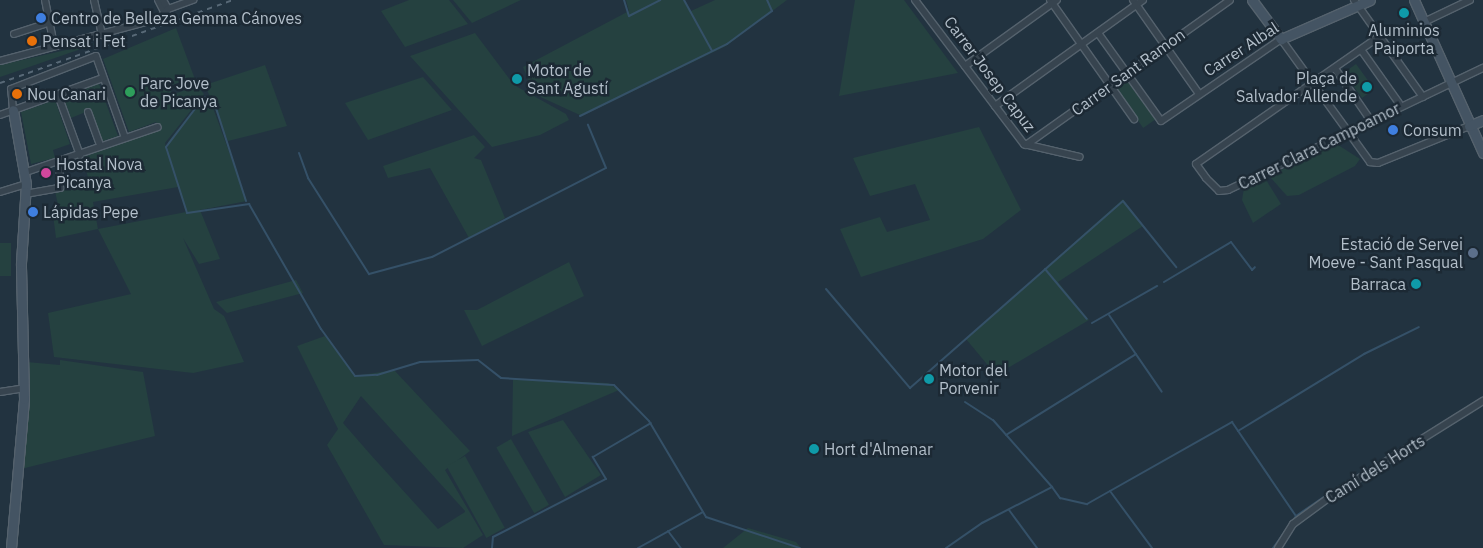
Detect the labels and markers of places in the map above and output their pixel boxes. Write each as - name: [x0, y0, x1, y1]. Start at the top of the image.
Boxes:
- marker: Aluminios Paiporta: [1398, 7, 1410, 19]
- place label: Centro de Belleza Gemma Cánoves: [51, 8, 302, 28]
- marker: Centro de Belleza Gemma Cánoves: [35, 12, 47, 24]
- place label: Aluminios Paiporta: [1368, 20, 1440, 58]
- place label: Pensat i Fet: [42, 31, 126, 51]
- marker: Pensat i Fet: [26, 35, 38, 47]
- place label: Motor de Sant Agustí: [527, 60, 608, 98]
- place label: Plaça de Salvador Allende: [1236, 68, 1357, 106]
- place label: Parc Jove de Picanya: [140, 73, 217, 111]
- marker: Motor de Sant Agustí: [511, 73, 523, 85]
- marker: Plaça de Salvador Allende: [1361, 81, 1373, 93]
- place label: Nou Canari: [27, 84, 106, 104]
- marker: Parc Jove de Picanya: [124, 86, 136, 98]
- marker: Nou Canari: [11, 88, 23, 100]
- place label: Consum: [1403, 120, 1462, 140]
- marker: Consum: [1387, 124, 1399, 136]
- place label: Hostal Nova Picanya: [56, 154, 143, 192]
- marker: Hostal Nova Picanya: [40, 167, 52, 179]
- place label: Lápidas Pepe: [43, 202, 138, 222]
- marker: Lápidas Pepe: [27, 206, 39, 218]
- place label: Estació de Servei Moeve - Sant Pasqual: [1308, 234, 1463, 272]
- marker: Estació de Servei Moeve - Sant Pasqual: [1467, 247, 1479, 259]
- place label: Barraca: [1350, 274, 1406, 294]
- marker: Barraca: [1410, 278, 1422, 290]
- place label: Motor del Porvenir: [939, 360, 1008, 398]
- marker: Motor del Porvenir: [923, 373, 935, 385]
- place label: Hort d'Almenar: [824, 439, 933, 459]
- marker: Hort d'Almenar: [808, 443, 820, 455]

